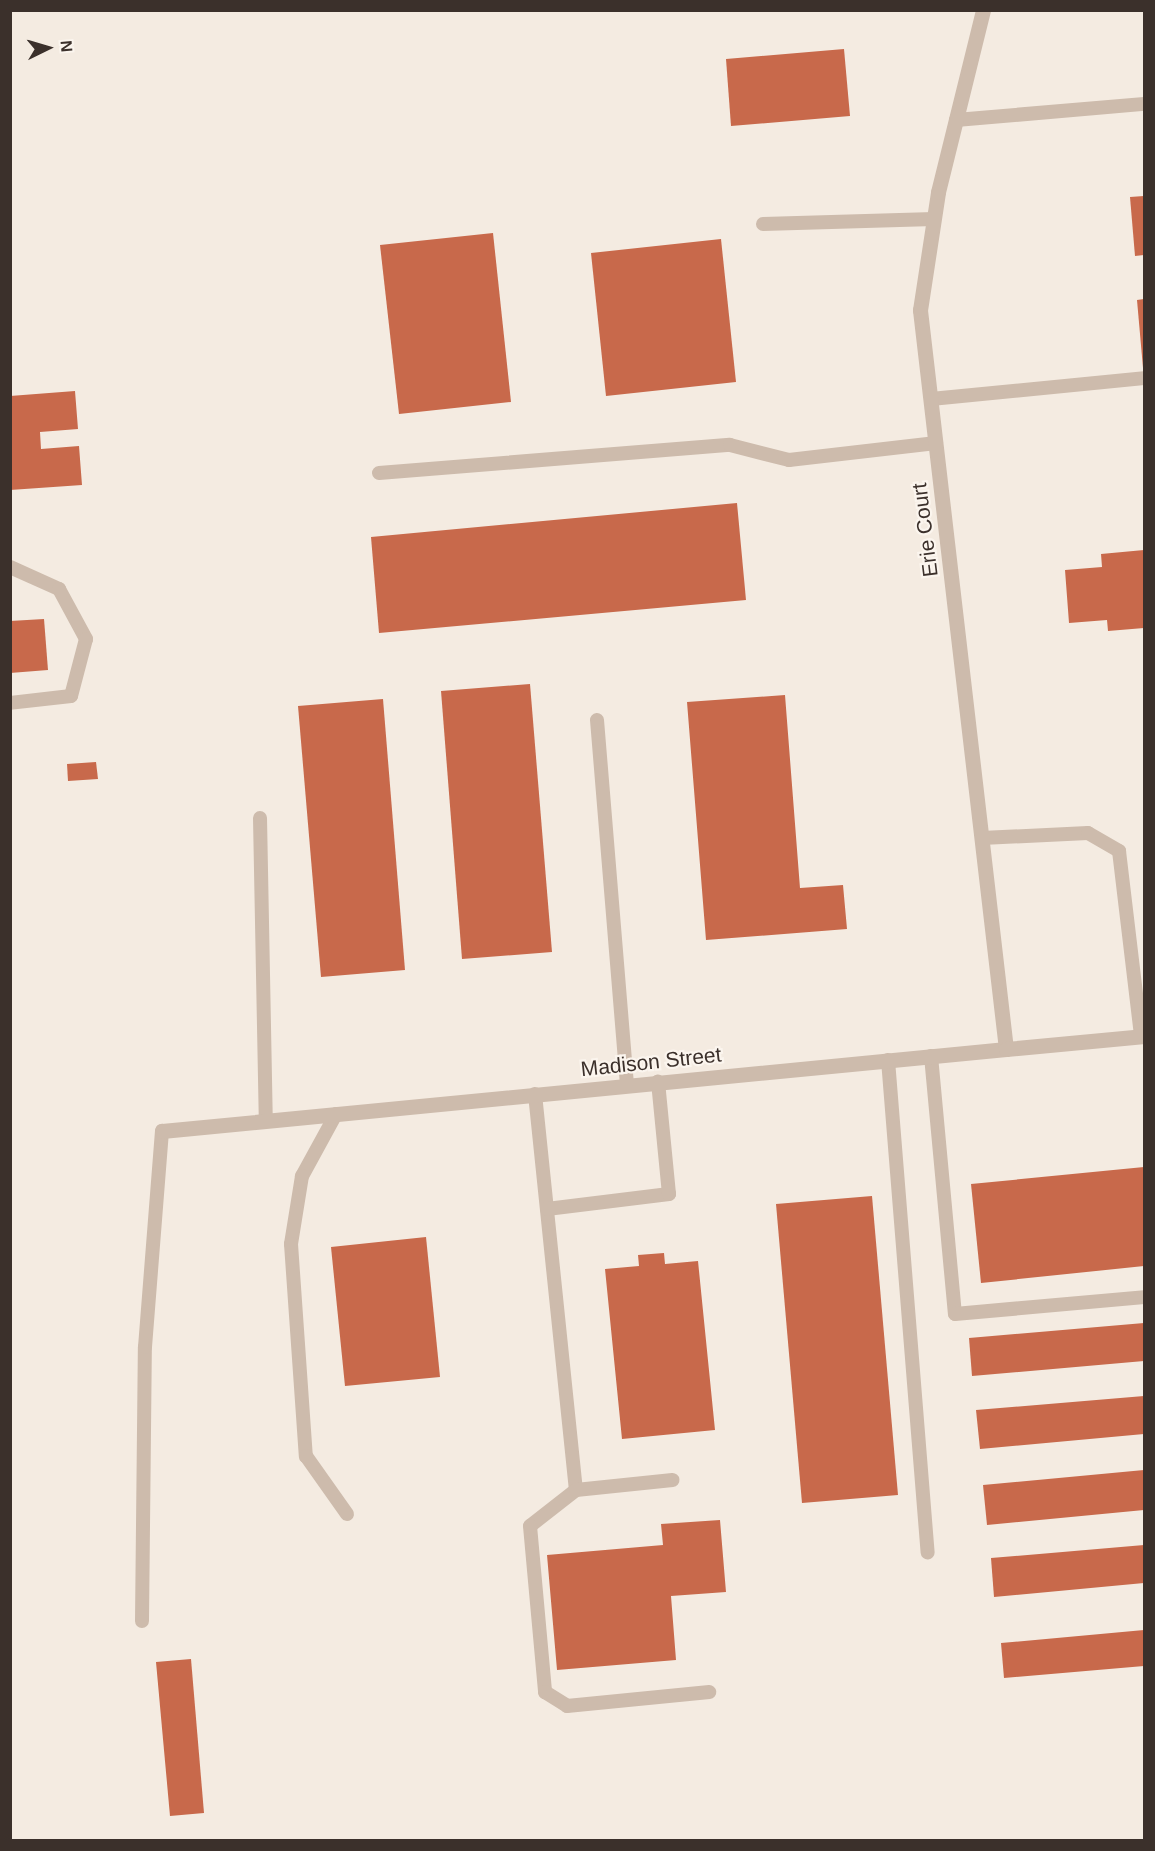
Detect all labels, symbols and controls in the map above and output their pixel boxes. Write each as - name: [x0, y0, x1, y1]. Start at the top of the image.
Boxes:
- north arrow: [18, 18, 78, 78]
- text: N: [57, 40, 75, 53]
- street label: Erie Court: [907, 482, 943, 578]
- street label: Madison Street: [579, 1042, 723, 1082]

